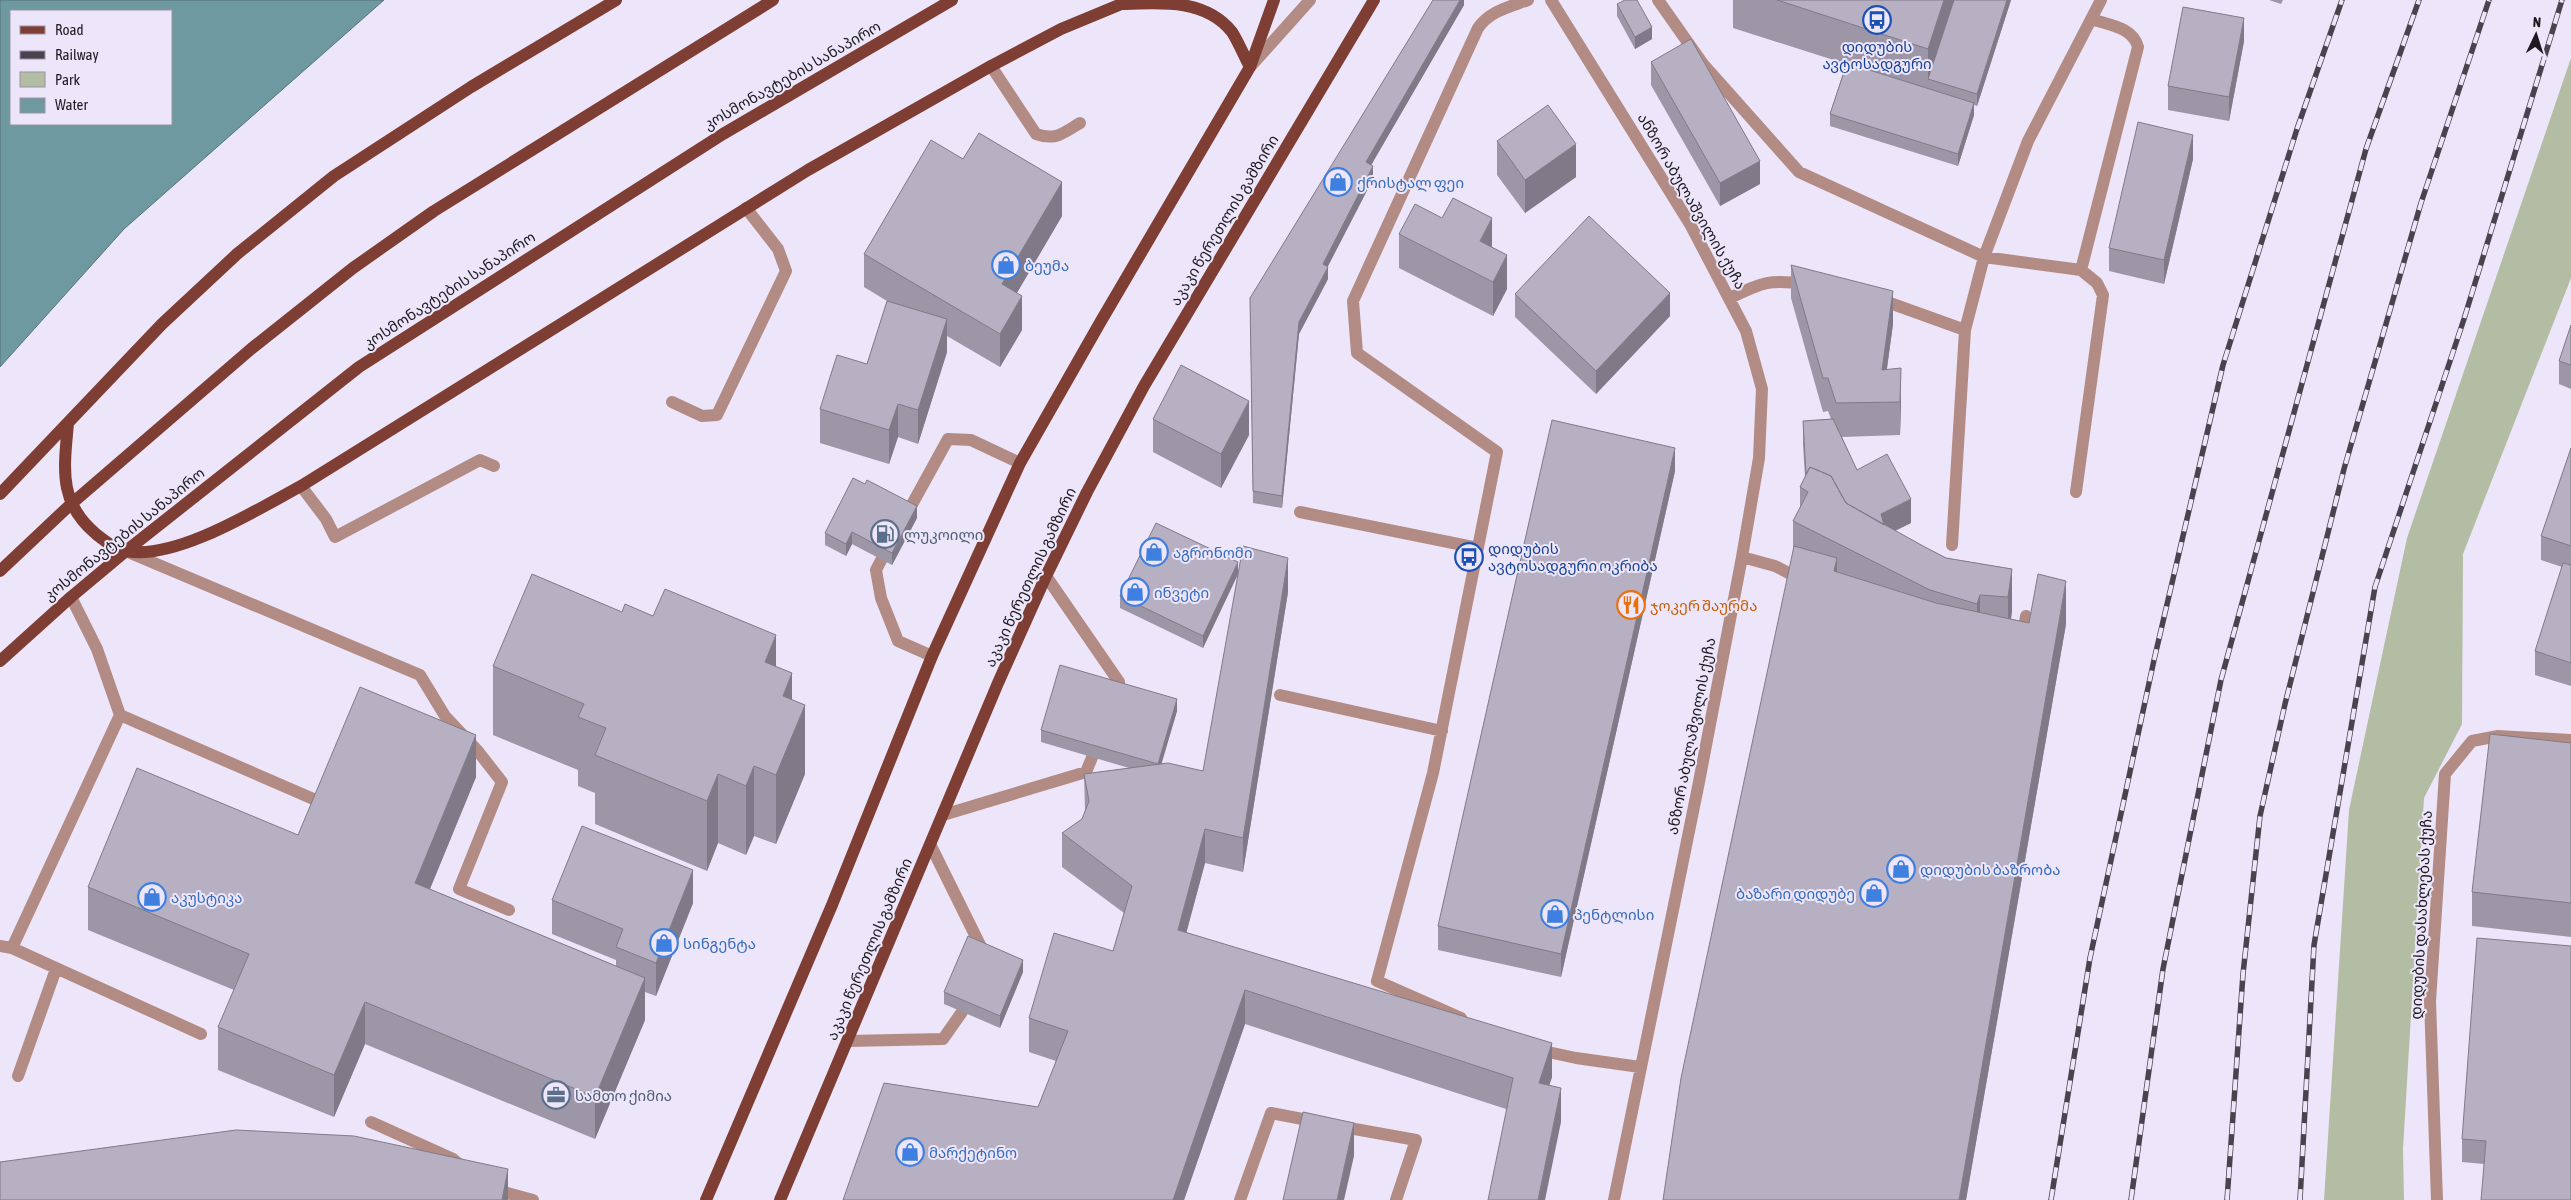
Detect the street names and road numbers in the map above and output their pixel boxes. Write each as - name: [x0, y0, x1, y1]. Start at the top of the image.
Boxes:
- street label: კოსმონავტების სანაპირო: [700, 17, 884, 134]
- street label: ანზორ აბულაშვილის ქუჩა: [1634, 110, 1749, 293]
- street label: აკაკი წერეთლის გამზირი: [1166, 132, 1283, 309]
- street label: კოსმონავტების სანაპირო: [360, 228, 539, 353]
- street label: კოსმონავტების სანაპირო: [40, 464, 208, 605]
- street label: აკაკი წერეთლის გამზირი: [981, 485, 1080, 670]
- street label: ანზორ აბულაშვილის ქუჩა: [1664, 636, 1719, 836]
- street label: დიდუბის დასახლებას ქუჩა: [2407, 810, 2436, 1020]
- street label: აკაკი წერეთლის გამზირი: [823, 855, 916, 1043]

